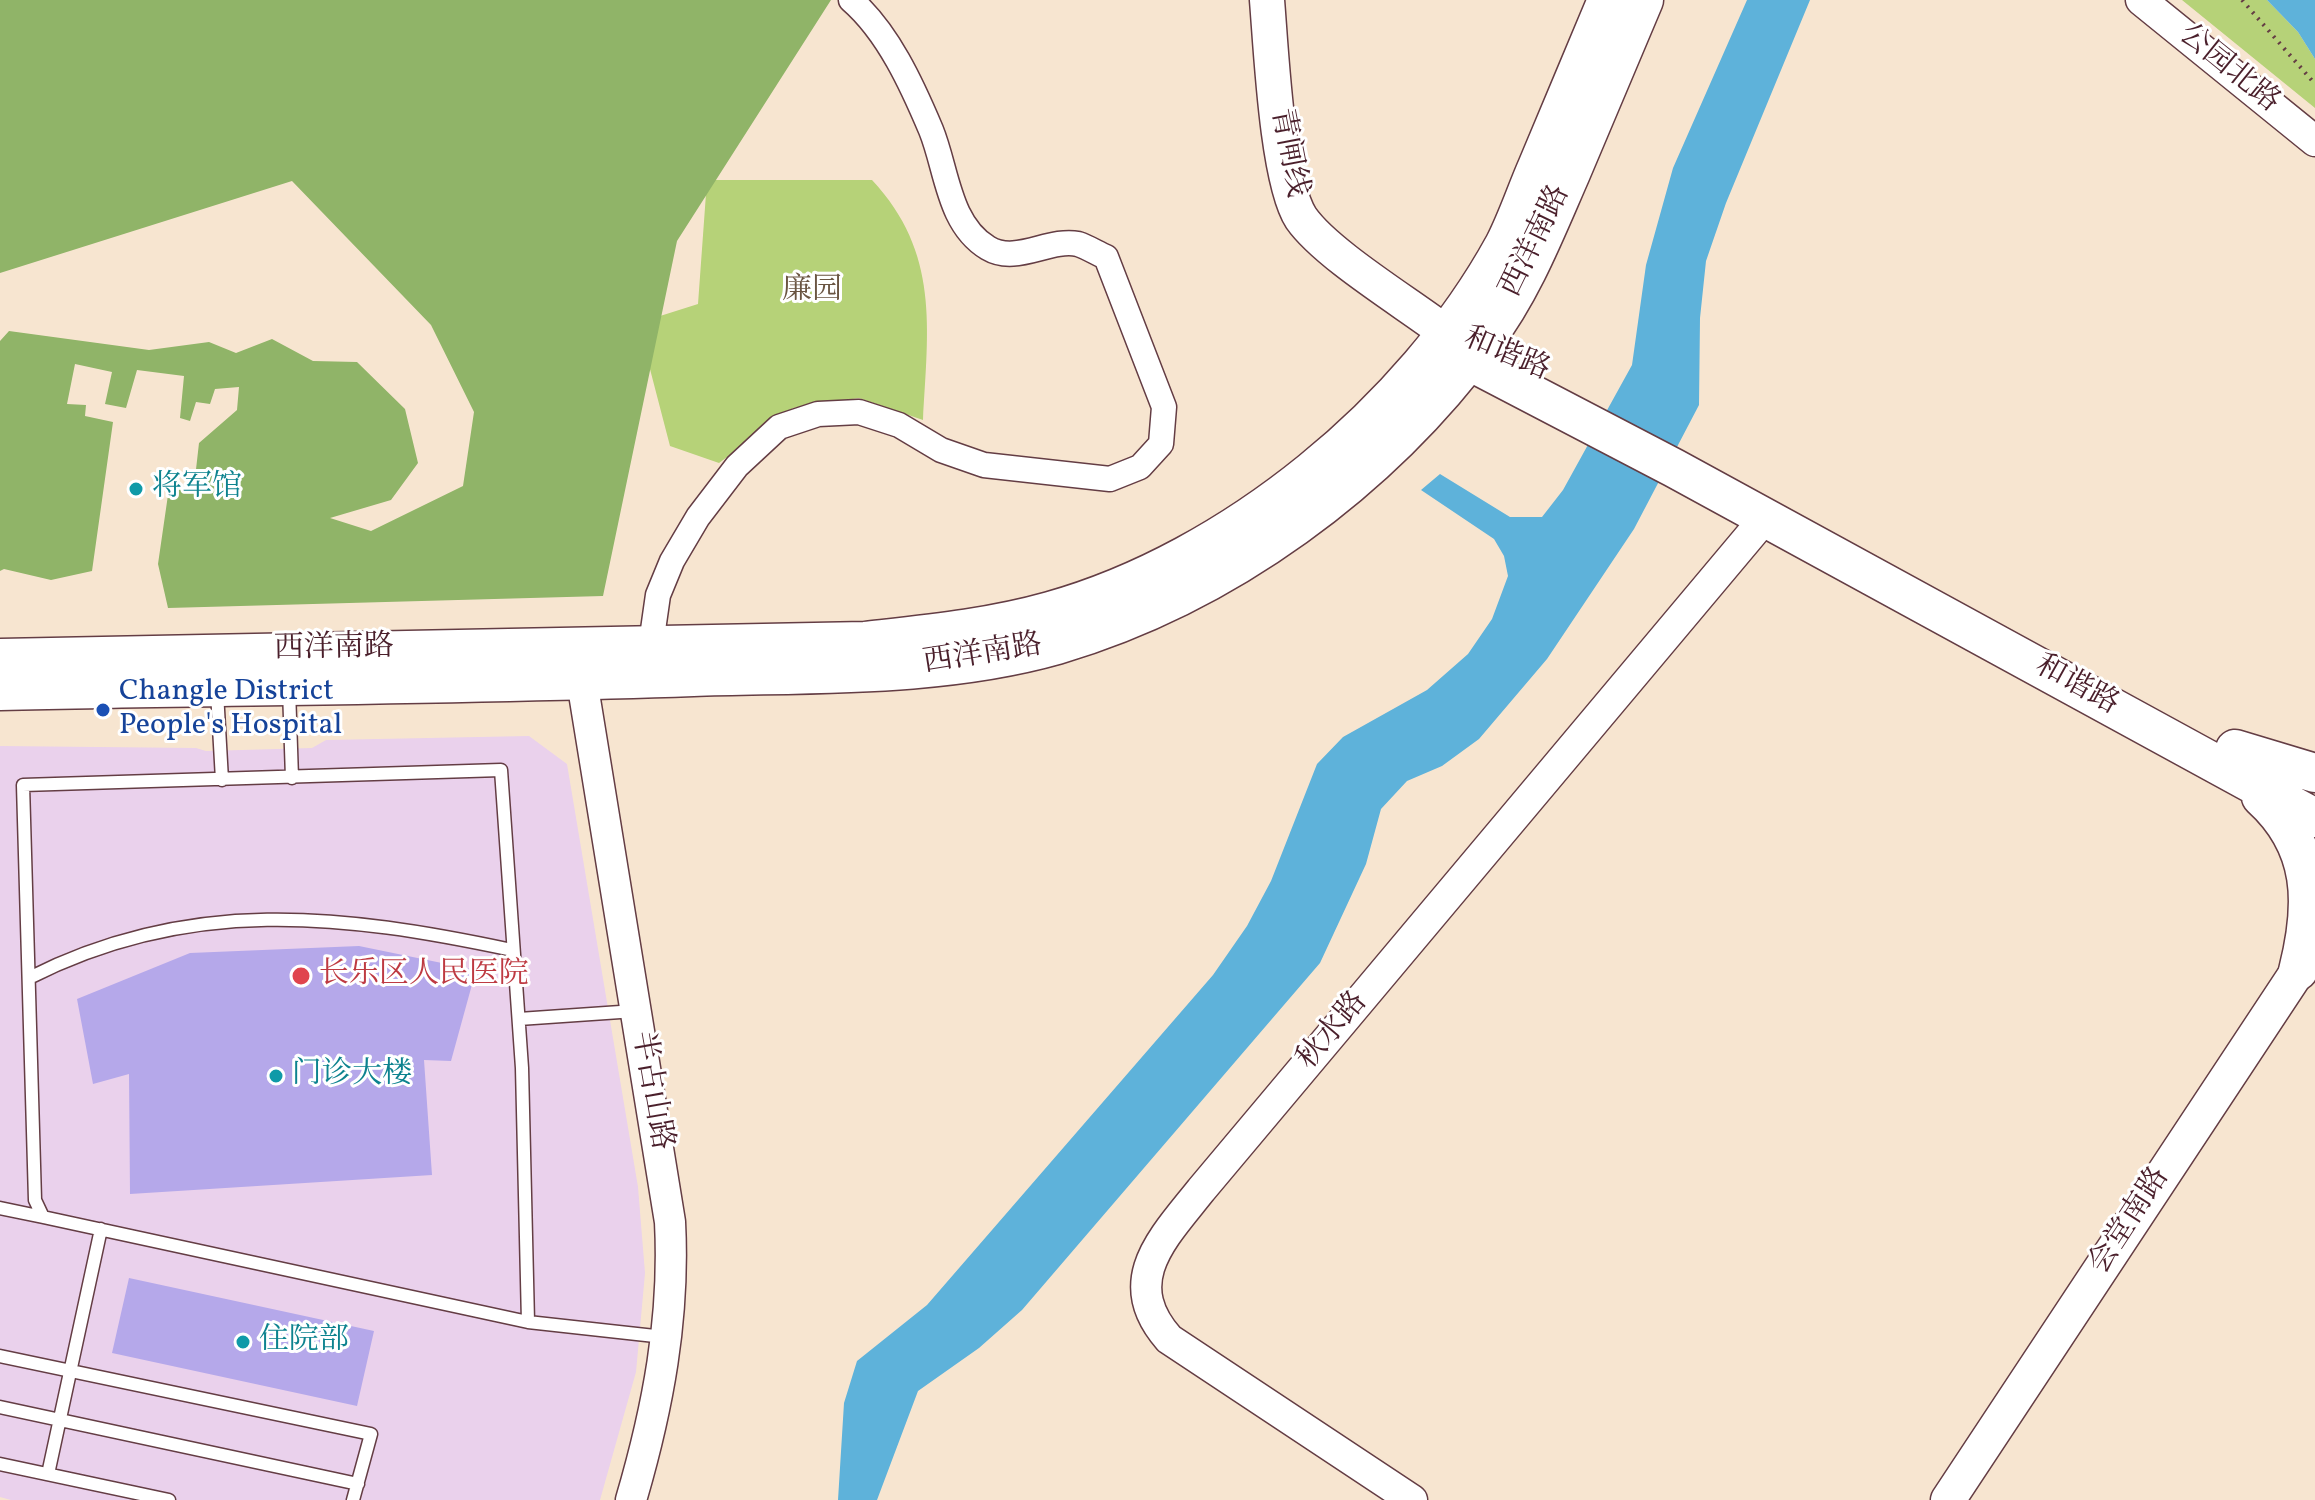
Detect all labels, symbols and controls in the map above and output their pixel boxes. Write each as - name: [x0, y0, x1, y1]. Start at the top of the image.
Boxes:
- street label: 公园北路: [2170, 18, 2286, 122]
- street label: 青闸线: [1261, 105, 1313, 201]
- street label: 西洋南路: [1495, 180, 1579, 304]
- park label: 廉园: [782, 274, 842, 310]
- street label: 和谐路: [1458, 322, 1554, 390]
- place label: 将军馆: [152, 471, 242, 507]
- marker: 将军馆: [127, 480, 145, 498]
- street label: 西洋南路: [921, 629, 1045, 683]
- street label: 西洋南路: [274, 631, 394, 669]
- street label: 和谐路: [2028, 649, 2124, 725]
- place label: Changle District People's Hospital: [119, 675, 342, 746]
- marker: Changle District People's Hospital: [94, 701, 112, 719]
- place label: 长乐区人民医院: [319, 958, 529, 994]
- marker: 长乐区人民医院: [290, 965, 312, 987]
- street label: 秋水路: [1291, 986, 1377, 1078]
- street label: 半占山路: [622, 1029, 678, 1153]
- place label: 门诊大楼: [292, 1058, 412, 1094]
- marker: 门诊大楼: [267, 1067, 285, 1085]
- street label: 会堂南路: [2083, 1162, 2179, 1282]
- place label: 住院部: [259, 1324, 349, 1360]
- marker: 住院部: [234, 1333, 252, 1351]

